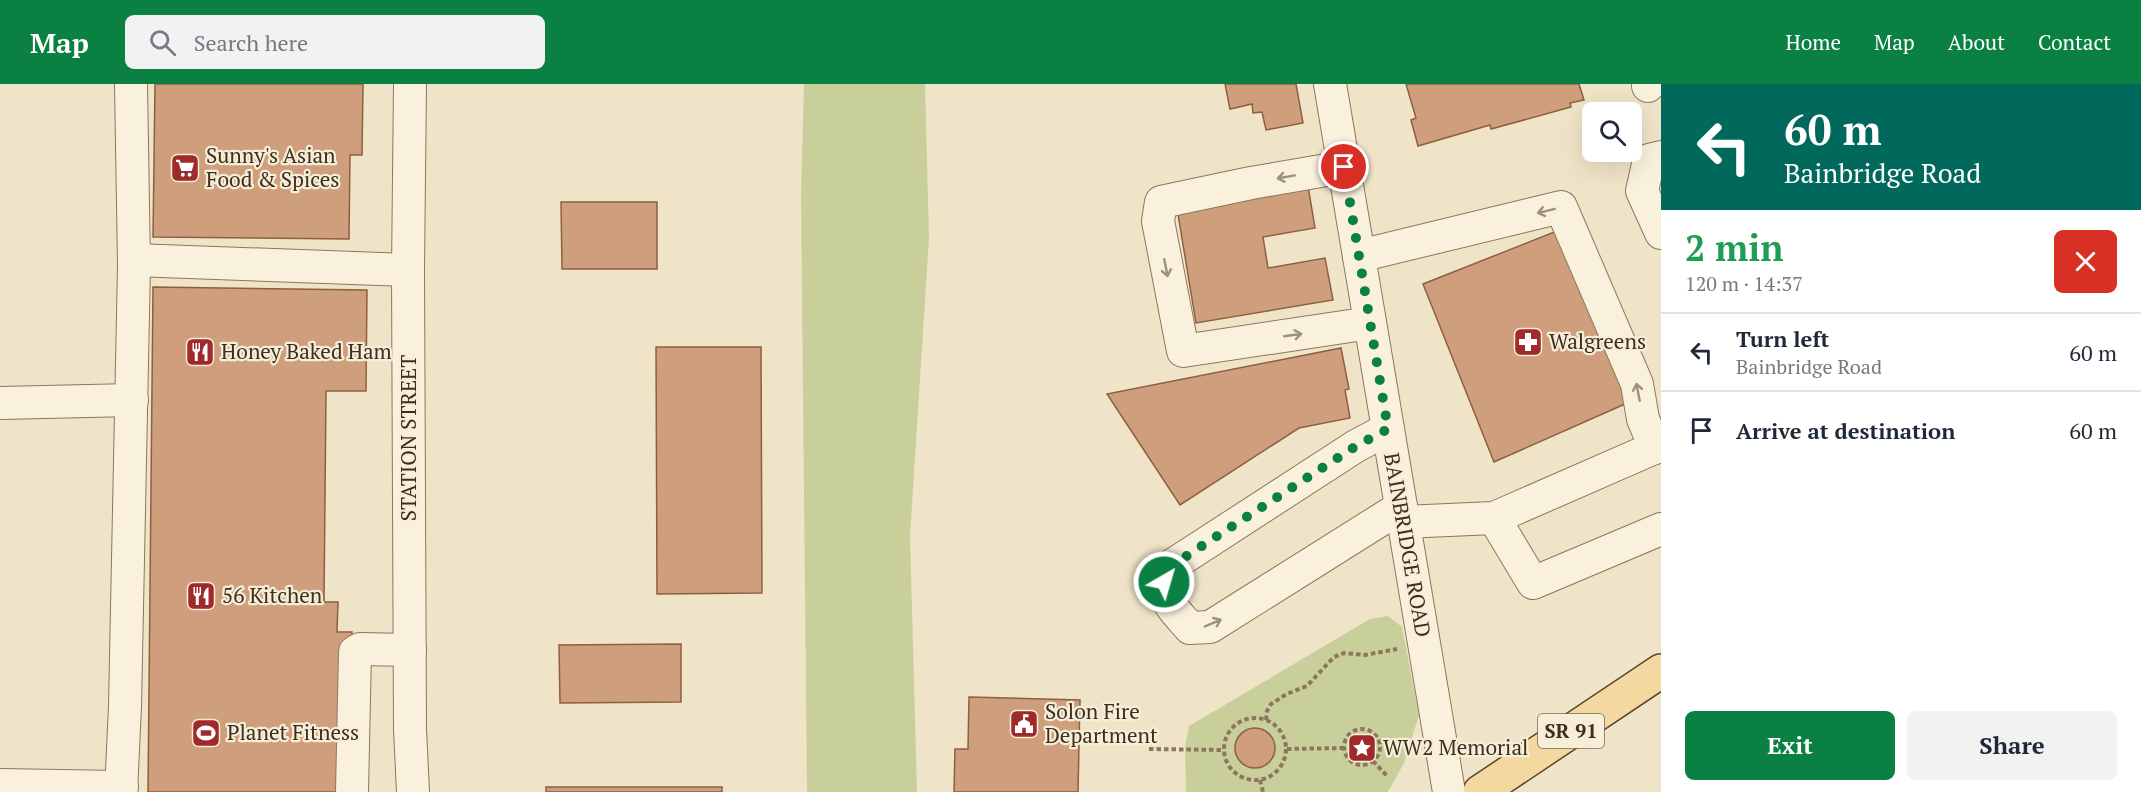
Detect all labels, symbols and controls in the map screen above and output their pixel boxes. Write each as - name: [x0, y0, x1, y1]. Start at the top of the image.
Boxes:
- search box: [125, 15, 545, 69]
- text: Map: [30, 24, 89, 61]
- icon: search: [146, 26, 179, 59]
- text: Search here: [194, 28, 308, 57]
- text: Home: [1785, 28, 1841, 56]
- text: Map: [1874, 28, 1915, 56]
- text: About: [1948, 28, 2005, 56]
- text: Contact: [2038, 28, 2111, 56]
- text: 60 m: [1784, 101, 1882, 157]
- map controls: [1582, 102, 1642, 162]
- button: search: [1582, 102, 1642, 162]
- icon: left: [1685, 108, 1763, 186]
- place label: Sunny's Asian Food & Spices: [206, 141, 339, 193]
- pin: [1318, 141, 1369, 192]
- icon: arrive: [1327, 150, 1360, 183]
- supermarket icon: Sunny's Asian Food & Spices: [169, 152, 201, 184]
- text: Bainbridge Road: [1784, 155, 1981, 191]
- one-way arrow: [1277, 172, 1297, 183]
- one-way arrow: [1537, 206, 1556, 218]
- text: 2 min: [1685, 224, 1783, 271]
- button: close: [2054, 230, 2117, 293]
- one-way arrow: [1161, 258, 1172, 278]
- text: 120 m · 14:37: [1685, 270, 1803, 297]
- text: Turn left: [1736, 324, 1829, 353]
- pharmacy icon: Walgreens: [1512, 326, 1544, 358]
- place label: Walgreens: [1549, 327, 1646, 355]
- one-way arrow: [1282, 329, 1302, 340]
- restaurant icon: Honey Baked Ham: [184, 336, 216, 368]
- icon: left: [1685, 336, 1718, 369]
- place label: Honey Baked Ham: [221, 337, 392, 365]
- text: 60 m: [2069, 338, 2117, 367]
- text: Bainbridge Road: [1736, 353, 1882, 380]
- street label: STATION STREET: [394, 355, 422, 521]
- one-way arrow: [1632, 383, 1643, 402]
- icon: arrive: [1685, 414, 1718, 447]
- text: Arrive at destination: [1736, 416, 1955, 445]
- text: 60 m: [2069, 416, 2117, 445]
- street label: BAINBRIDGE ROAD: [1378, 450, 1438, 639]
- position arrow: [1132, 550, 1196, 614]
- restaurant icon: 56 Kitchen: [185, 580, 217, 612]
- place label: 56 Kitchen: [222, 581, 323, 609]
- one-way arrow: [1203, 617, 1221, 628]
- place label: Solon Fire Department: [1045, 697, 1158, 749]
- public building icon: Solon Fire Department: [1008, 708, 1040, 740]
- button: Exit: [1685, 711, 1895, 780]
- button: Share: [1907, 711, 2117, 780]
- road number: SR 91: [1538, 714, 1604, 748]
- sports icon: Planet Fitness: [190, 717, 222, 749]
- place label: Planet Fitness: [227, 718, 359, 746]
- place icon: WW2 Memorial: [1346, 732, 1378, 764]
- place label: WW2 Memorial: [1383, 733, 1528, 761]

